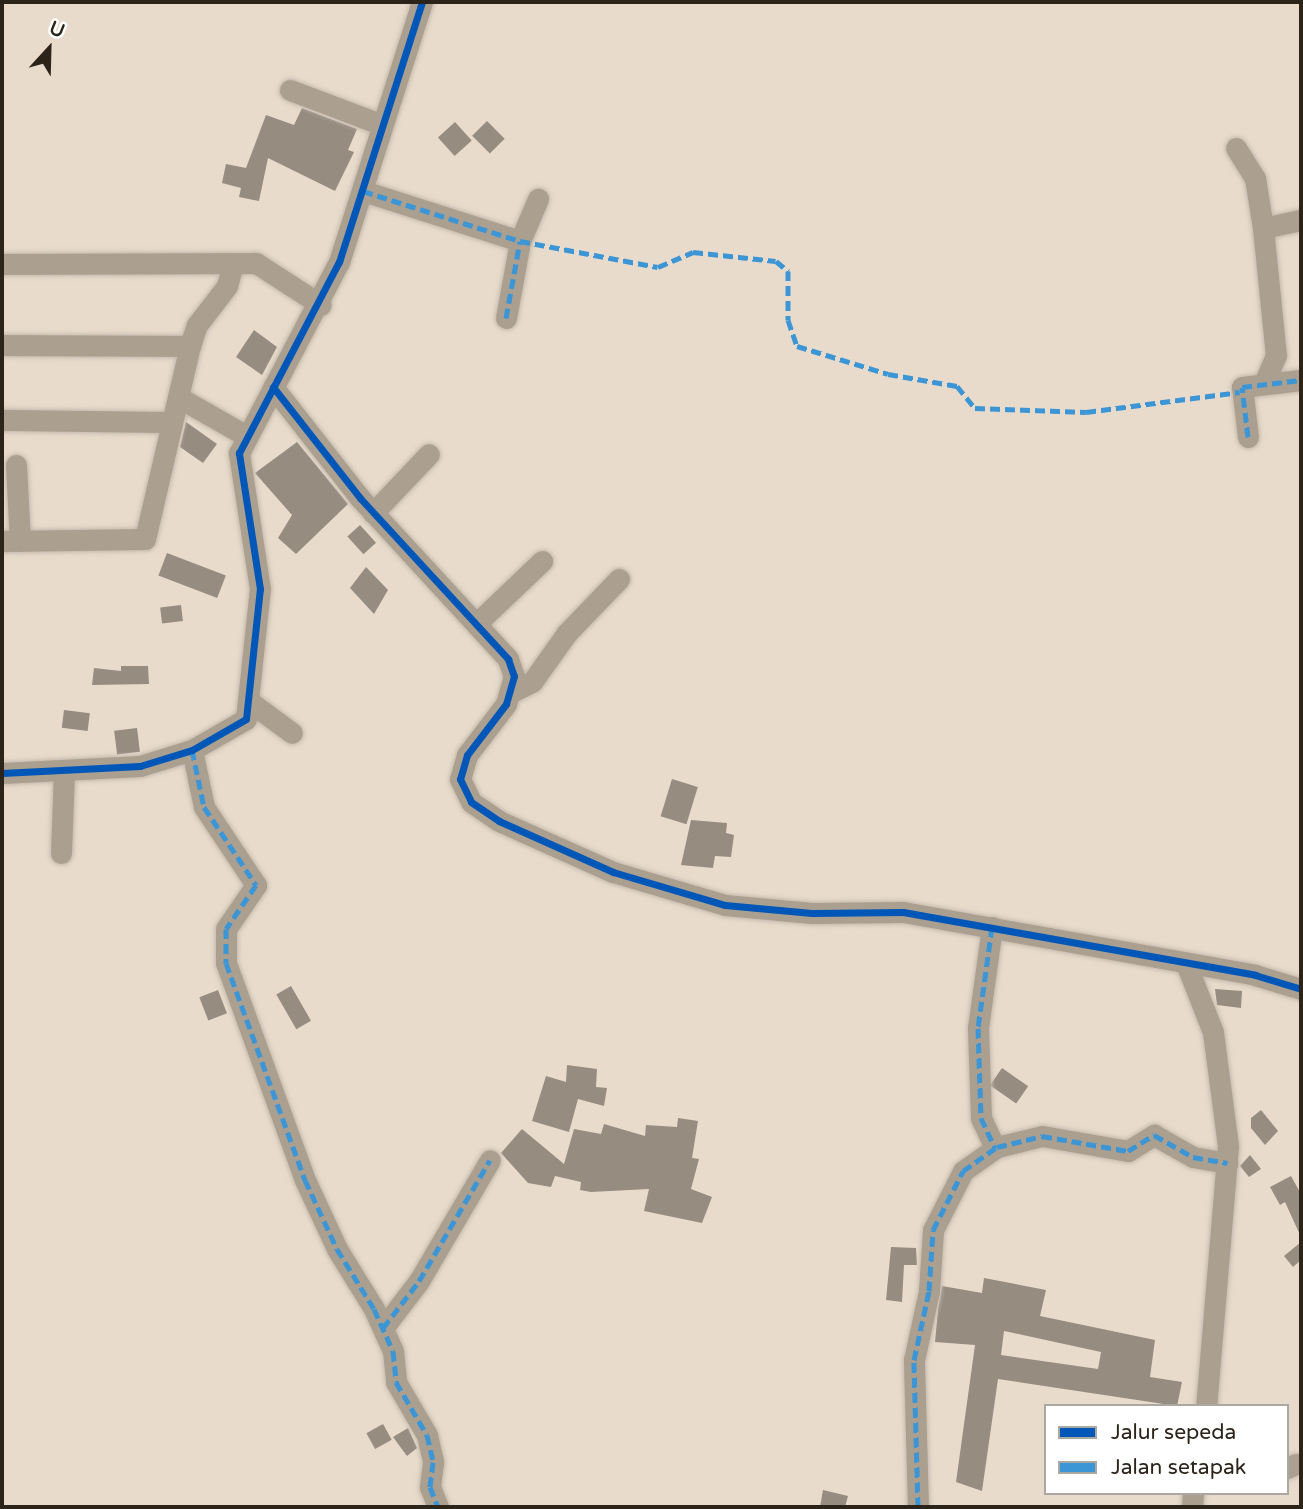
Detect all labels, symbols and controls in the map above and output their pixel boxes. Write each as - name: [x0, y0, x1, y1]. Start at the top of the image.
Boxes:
- north arrow: [14, 14, 84, 84]
- text: U: [46, 17, 68, 42]
- legend: [1044, 1404, 1289, 1495]
- text: Jalur sepeda: [1111, 1420, 1236, 1445]
- text: Jalan setapak: [1111, 1455, 1246, 1480]

